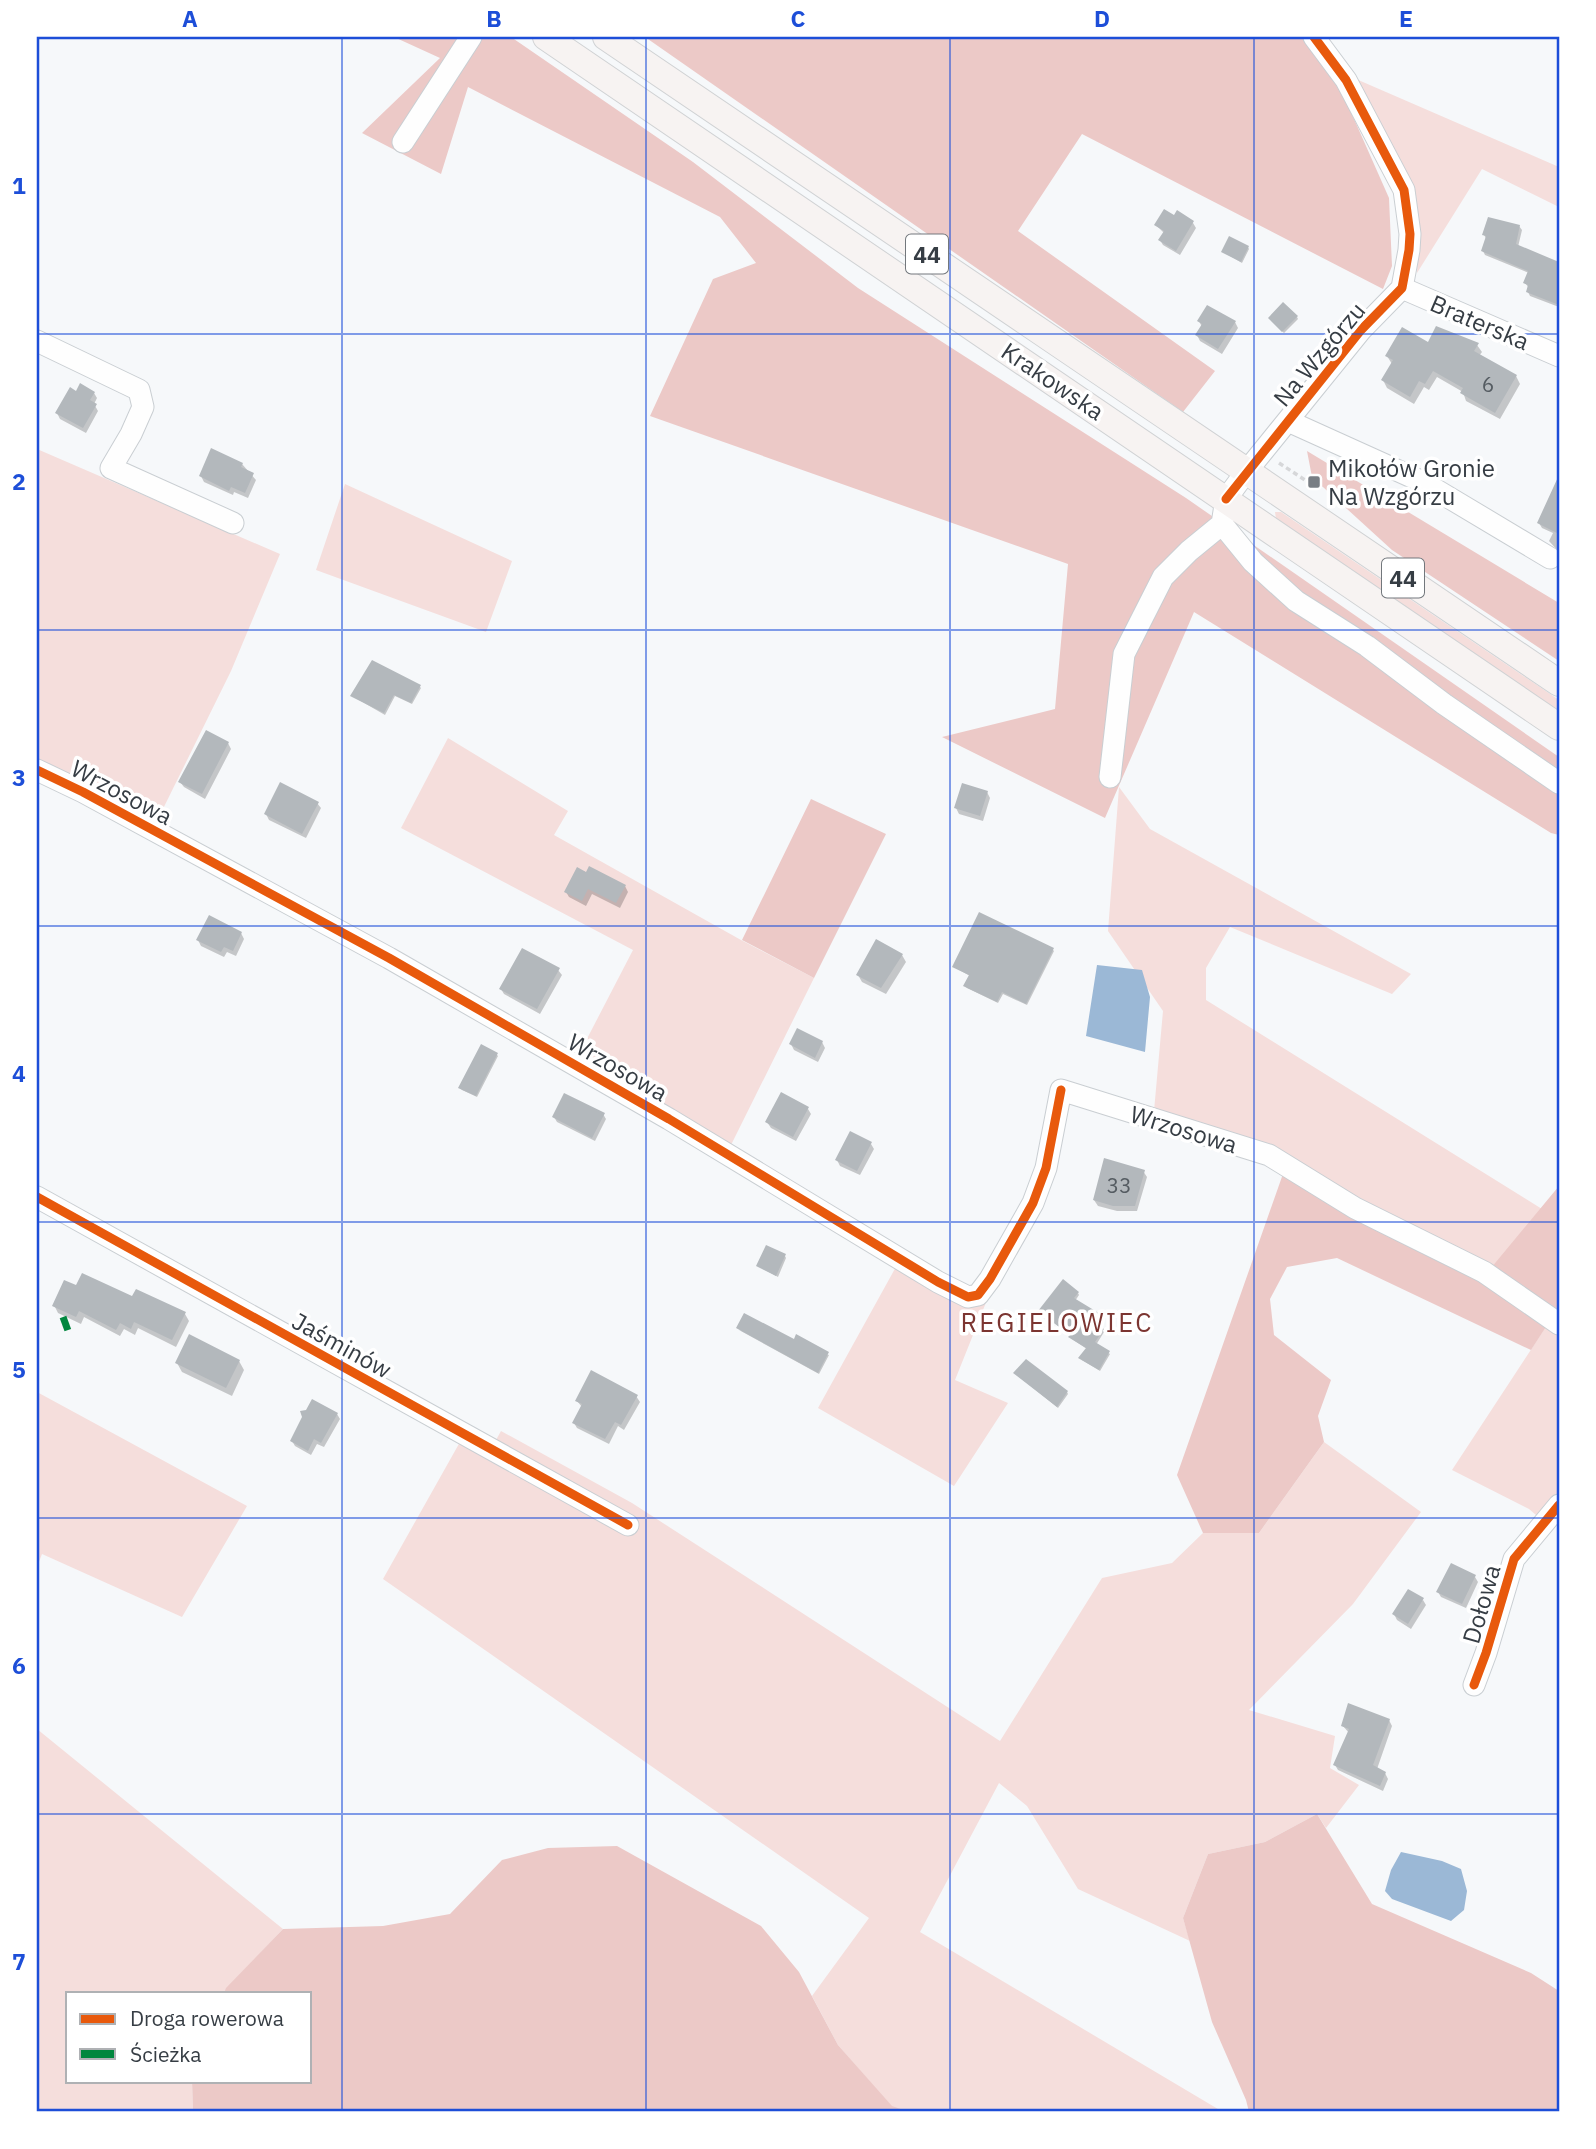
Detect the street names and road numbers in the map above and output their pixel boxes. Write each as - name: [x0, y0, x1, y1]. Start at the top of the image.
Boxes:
- road number: 44: [906, 234, 948, 274]
- street label: Braterska: [1426, 287, 1535, 357]
- street label: Na Wzgórzu: [1266, 295, 1372, 413]
- street label: Krakowska: [995, 335, 1111, 427]
- road number: 44: [1382, 558, 1424, 598]
- street label: Wrzosowa: [66, 752, 178, 832]
- street label: Wrzosowa: [562, 1026, 674, 1109]
- street label: Wrzosowa: [1127, 1098, 1242, 1160]
- street label: Jaśminów: [287, 1305, 397, 1385]
- street label: Dołowa: [1455, 1561, 1508, 1647]

